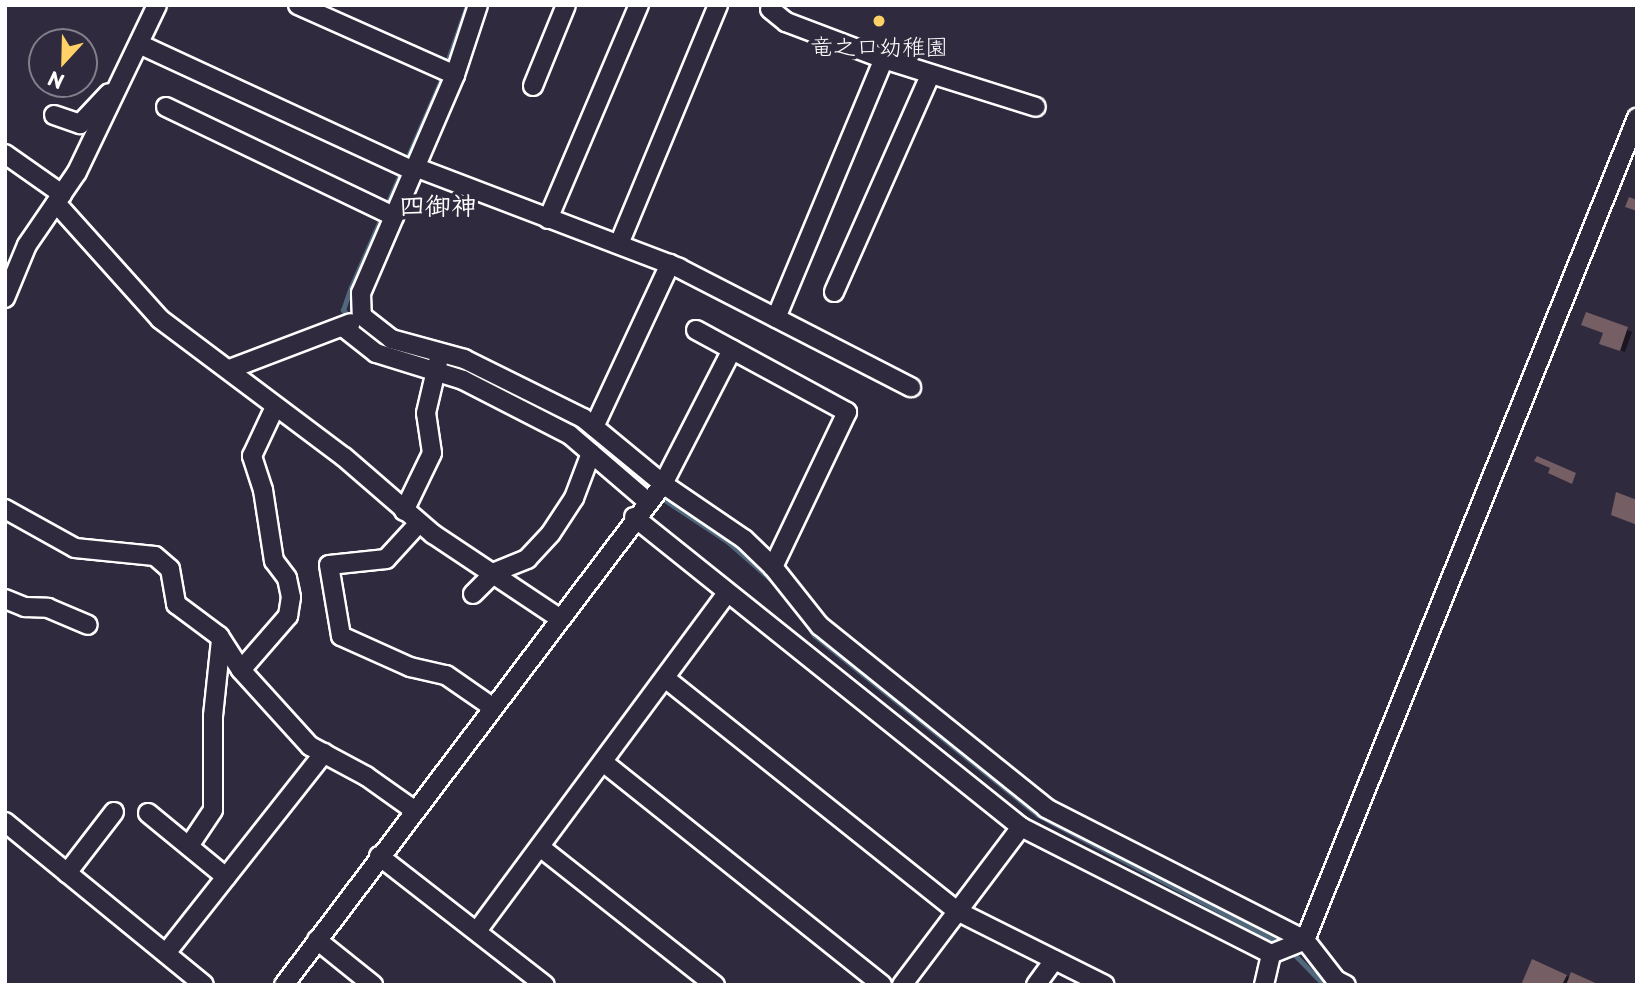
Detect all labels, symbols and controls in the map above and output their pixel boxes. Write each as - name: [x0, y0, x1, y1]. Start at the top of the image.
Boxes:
- marker: 竜之口幼稚園: [871, 13, 887, 29]
- north arrow: [28, 28, 98, 98]
- place label: 竜之口幼稚園: [810, 32, 948, 60]
- text: N: [44, 65, 68, 96]
- district label: 四御神: [399, 189, 477, 221]

